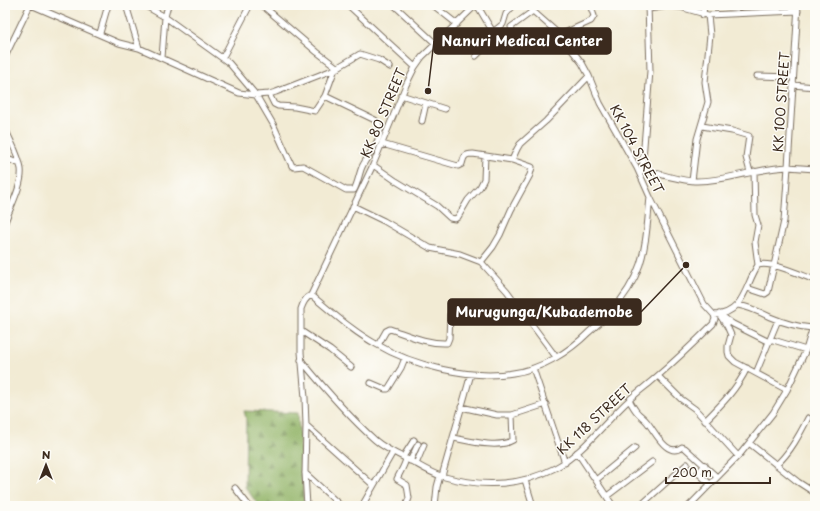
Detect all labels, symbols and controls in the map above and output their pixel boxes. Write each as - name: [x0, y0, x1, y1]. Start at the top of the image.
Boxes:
- callout: Nanuri Medical Center: [434, 28, 611, 54]
- text: Nanuri Medical Center: [442, 30, 603, 51]
- street label: KK 100 STREET: [768, 51, 793, 153]
- street label: KK 80 STREET: [355, 65, 410, 161]
- street label: KK 104 STREET: [606, 101, 669, 197]
- callout: Murugunga/Kubademobe: [448, 299, 641, 325]
- text: Murugunga/Kubademobe: [455, 301, 633, 322]
- street label: KK 118 STREET: [552, 379, 635, 458]
- north arrow: [26, 445, 66, 485]
- text: N: [42, 446, 51, 463]
- scale bar: [666, 459, 770, 485]
- text: 200 m: [672, 463, 712, 481]

